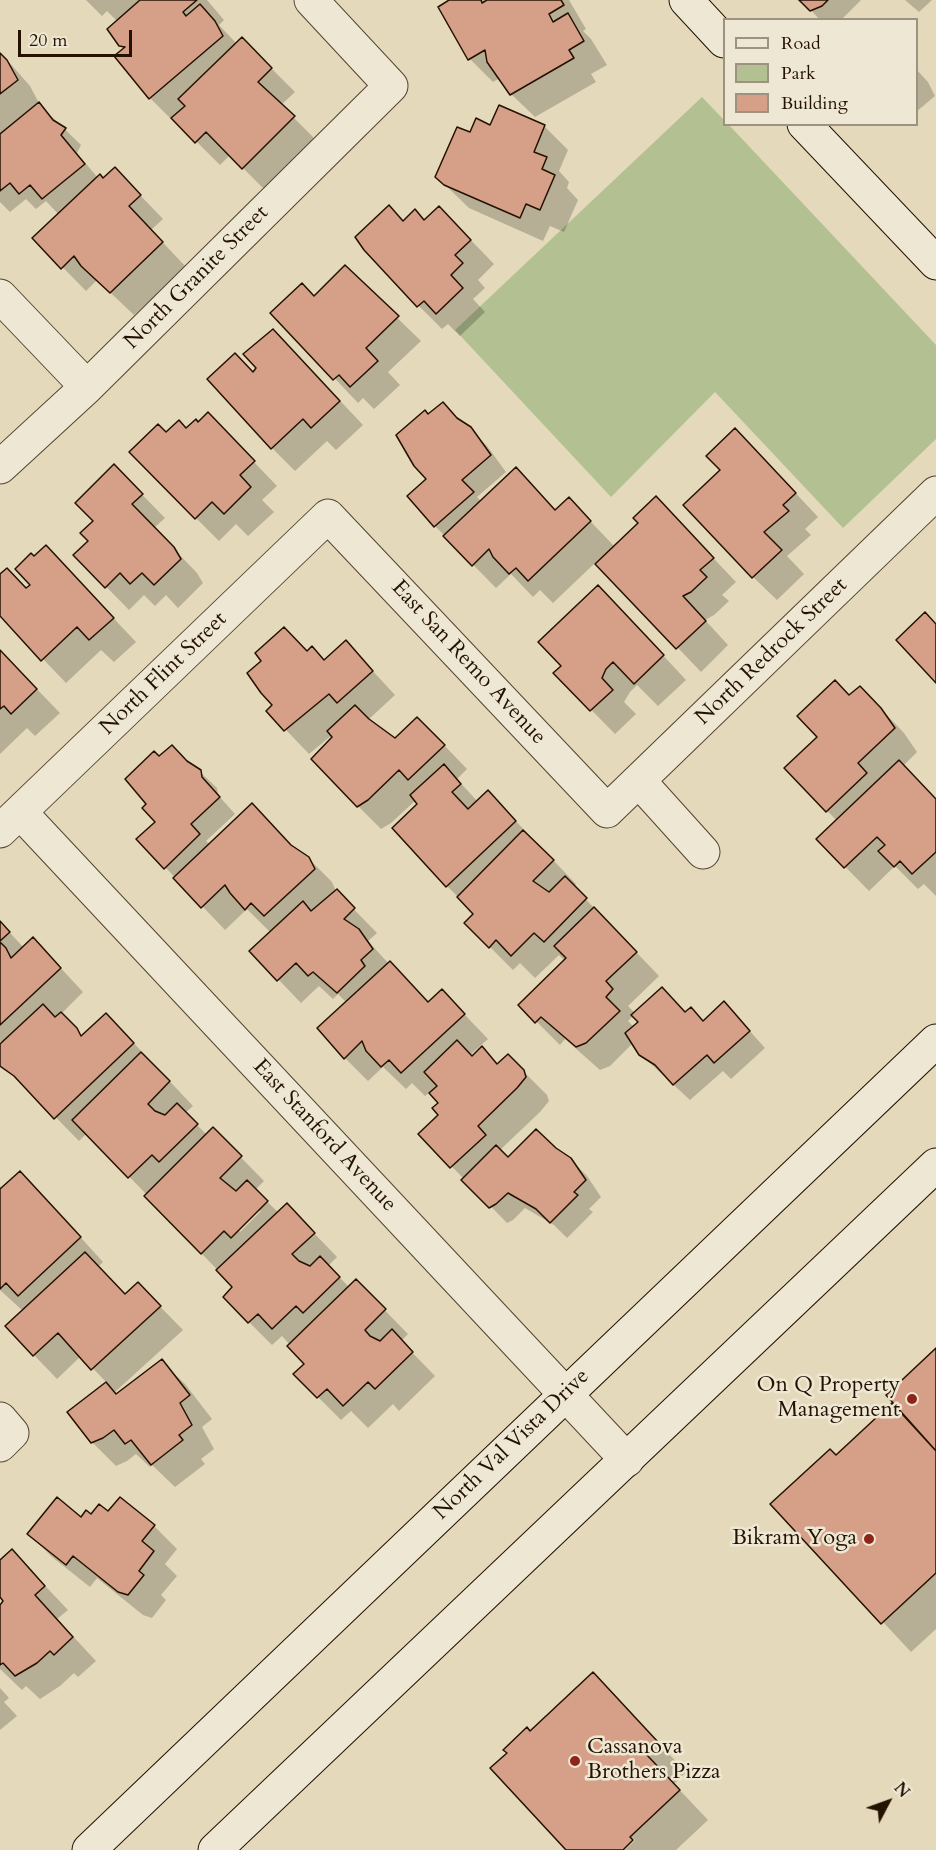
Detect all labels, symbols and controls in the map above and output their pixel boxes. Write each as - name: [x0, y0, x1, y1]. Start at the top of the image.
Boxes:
- scale bar: [21, 18, 135, 56]
- legend: [723, 18, 918, 126]
- text: 20 m: [29, 28, 68, 53]
- text: Road: [781, 31, 821, 56]
- text: Park: [781, 61, 816, 86]
- text: Building: [781, 91, 848, 116]
- street label: North Granite Street: [119, 200, 275, 356]
- street label: North Redrock Street: [690, 573, 854, 731]
- street label: East San Remo Avenue: [385, 575, 551, 751]
- street label: North Flint Street: [95, 607, 233, 741]
- street label: East Stanford Avenue: [247, 1054, 401, 1218]
- street label: North Val Vista Drive: [429, 1364, 595, 1526]
- place label: On Q Property Management: [756, 1373, 900, 1424]
- marker: On Q Property Management: [905, 1392, 919, 1406]
- place label: Bikram Yoga: [732, 1526, 857, 1552]
- marker: Bikram Yoga: [862, 1532, 876, 1546]
- place label: Cassanova Brothers Pizza: [587, 1735, 721, 1786]
- marker: Cassanova Brothers Pizza: [568, 1754, 582, 1768]
- north arrow: [858, 1772, 918, 1832]
- text: N: [889, 1778, 914, 1803]

